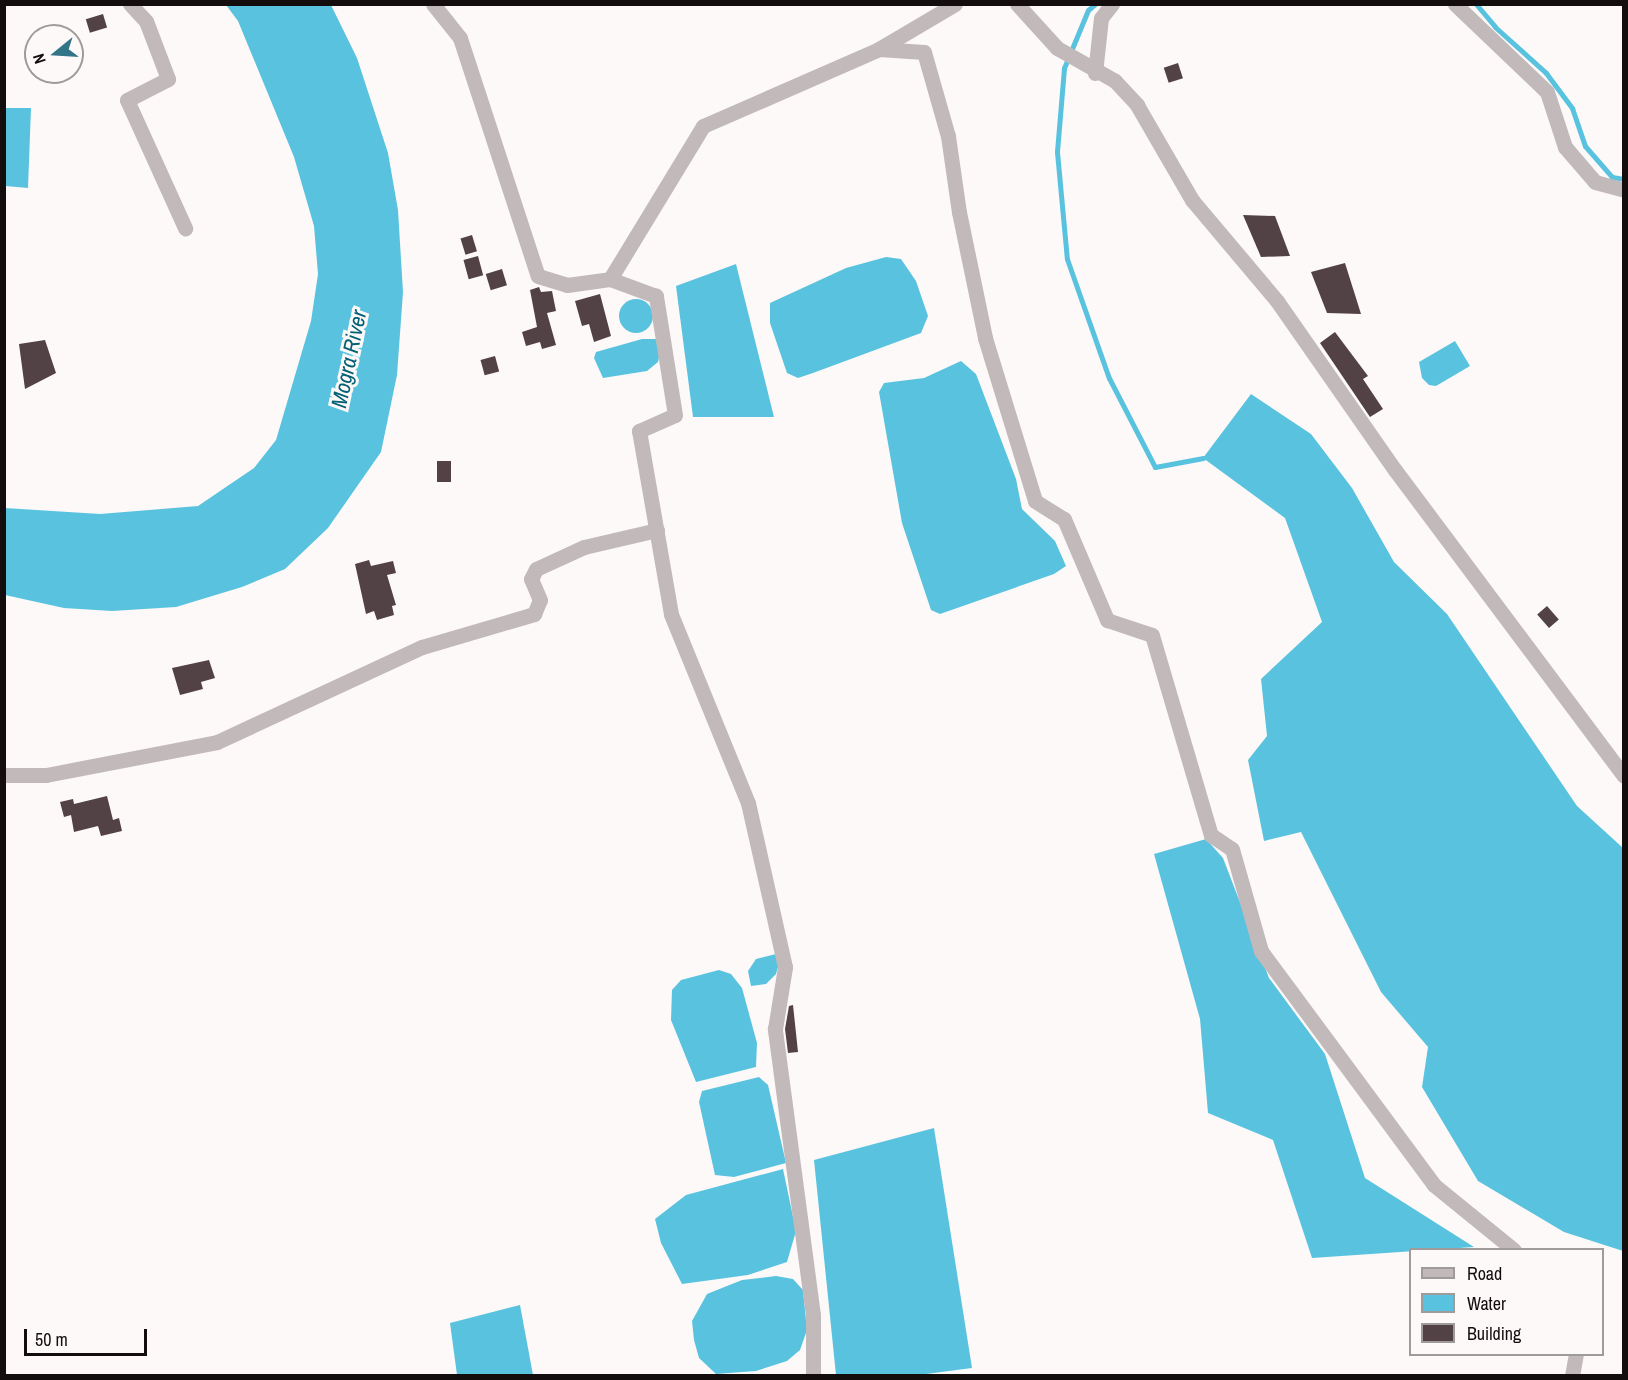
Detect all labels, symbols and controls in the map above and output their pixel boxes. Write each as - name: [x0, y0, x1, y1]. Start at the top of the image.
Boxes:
- north arrow: [24, 24, 84, 84]
- text: N: [27, 51, 51, 67]
- water label: Mogra River: [326, 308, 372, 410]
- legend: [1409, 1248, 1604, 1356]
- text: Road: [1467, 1261, 1502, 1286]
- text: Water: [1467, 1291, 1506, 1316]
- scale bar: [27, 1317, 150, 1355]
- text: Building: [1467, 1321, 1521, 1346]
- text: 50 m: [35, 1327, 68, 1352]

